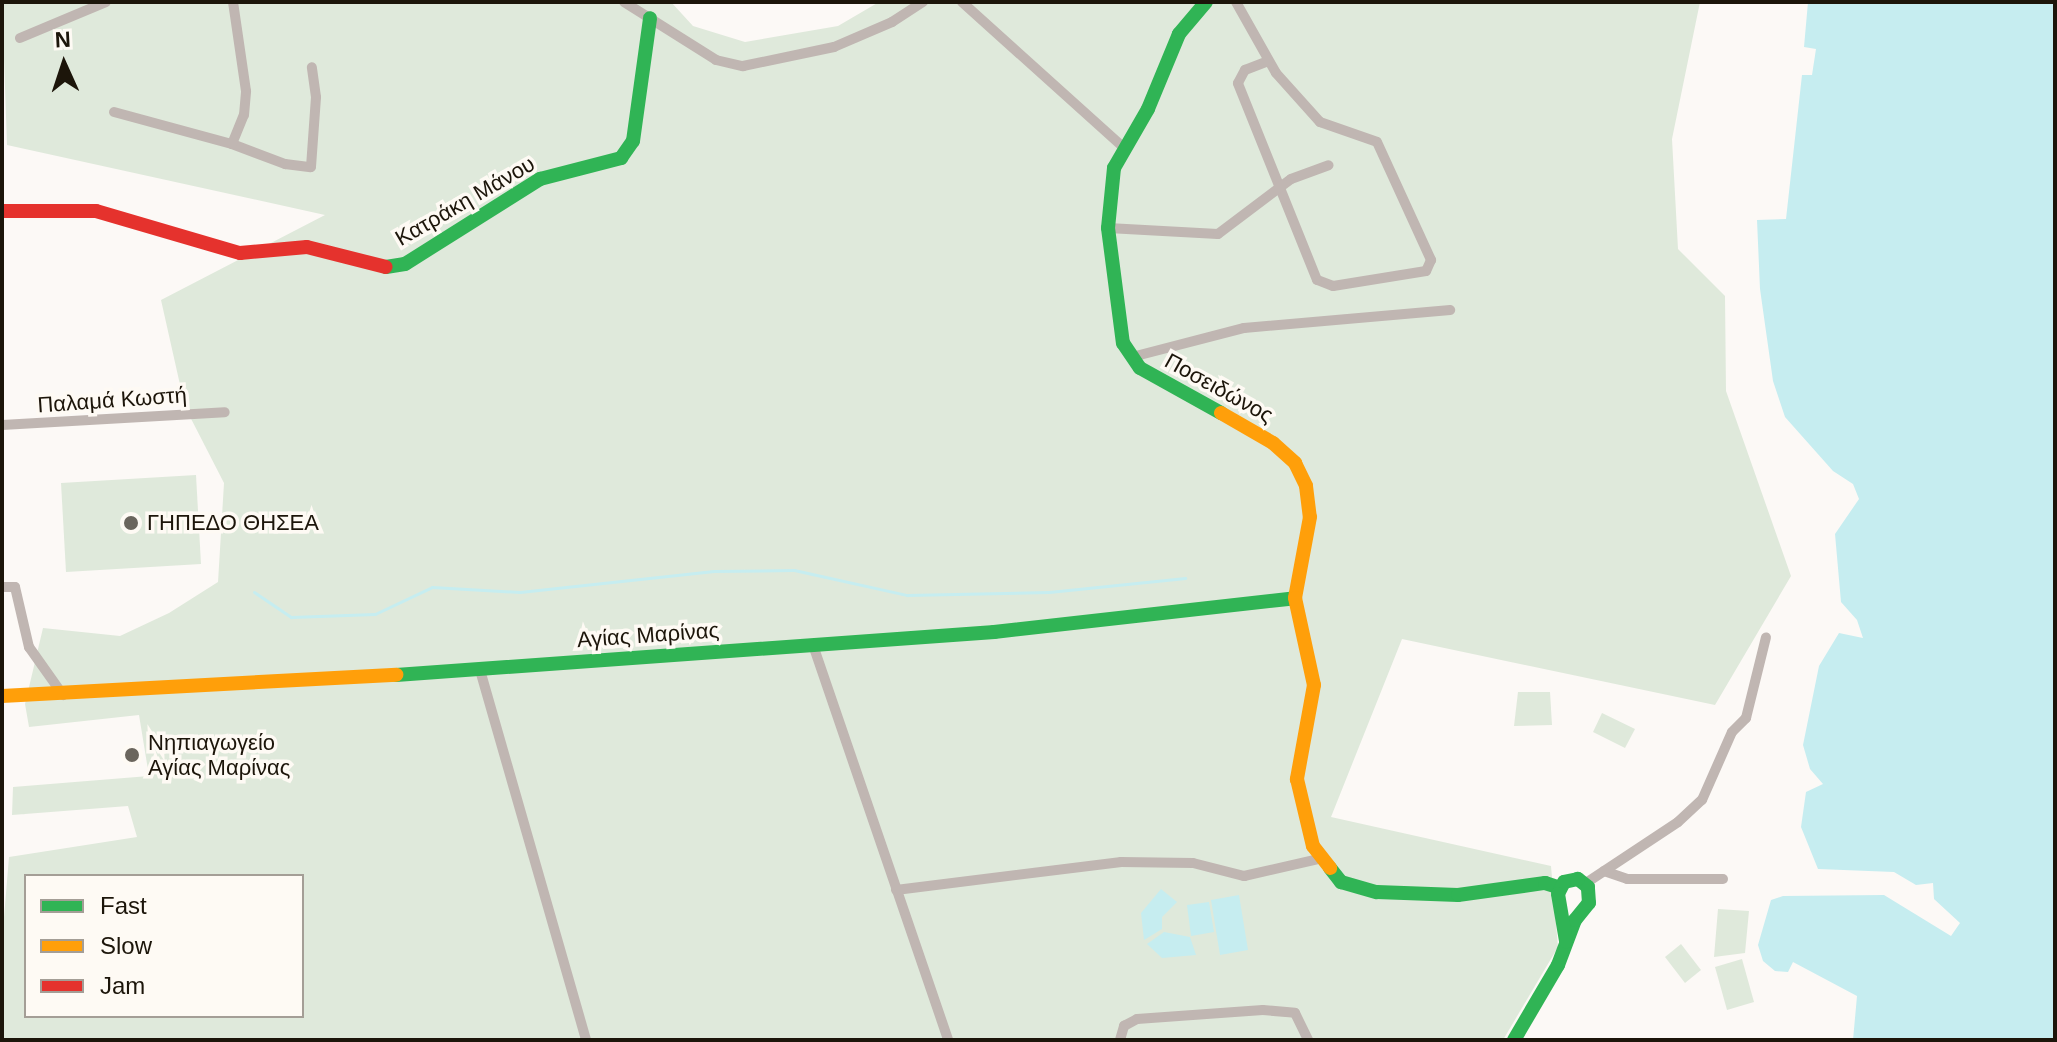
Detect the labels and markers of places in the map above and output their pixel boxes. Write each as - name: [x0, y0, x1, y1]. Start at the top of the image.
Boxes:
- place label: ΓΗΠΕΔΟ ΘΗΣΕΑ: [147, 510, 319, 536]
- marker: ΓΗΠΕΔΟ ΘΗΣΕΑ: [122, 514, 140, 532]
- place label: Νηπιαγωγείο Αγίας Μαρίνας: [148, 729, 290, 780]
- marker: Νηπιαγωγείο Αγίας Μαρίνας: [123, 746, 141, 764]

